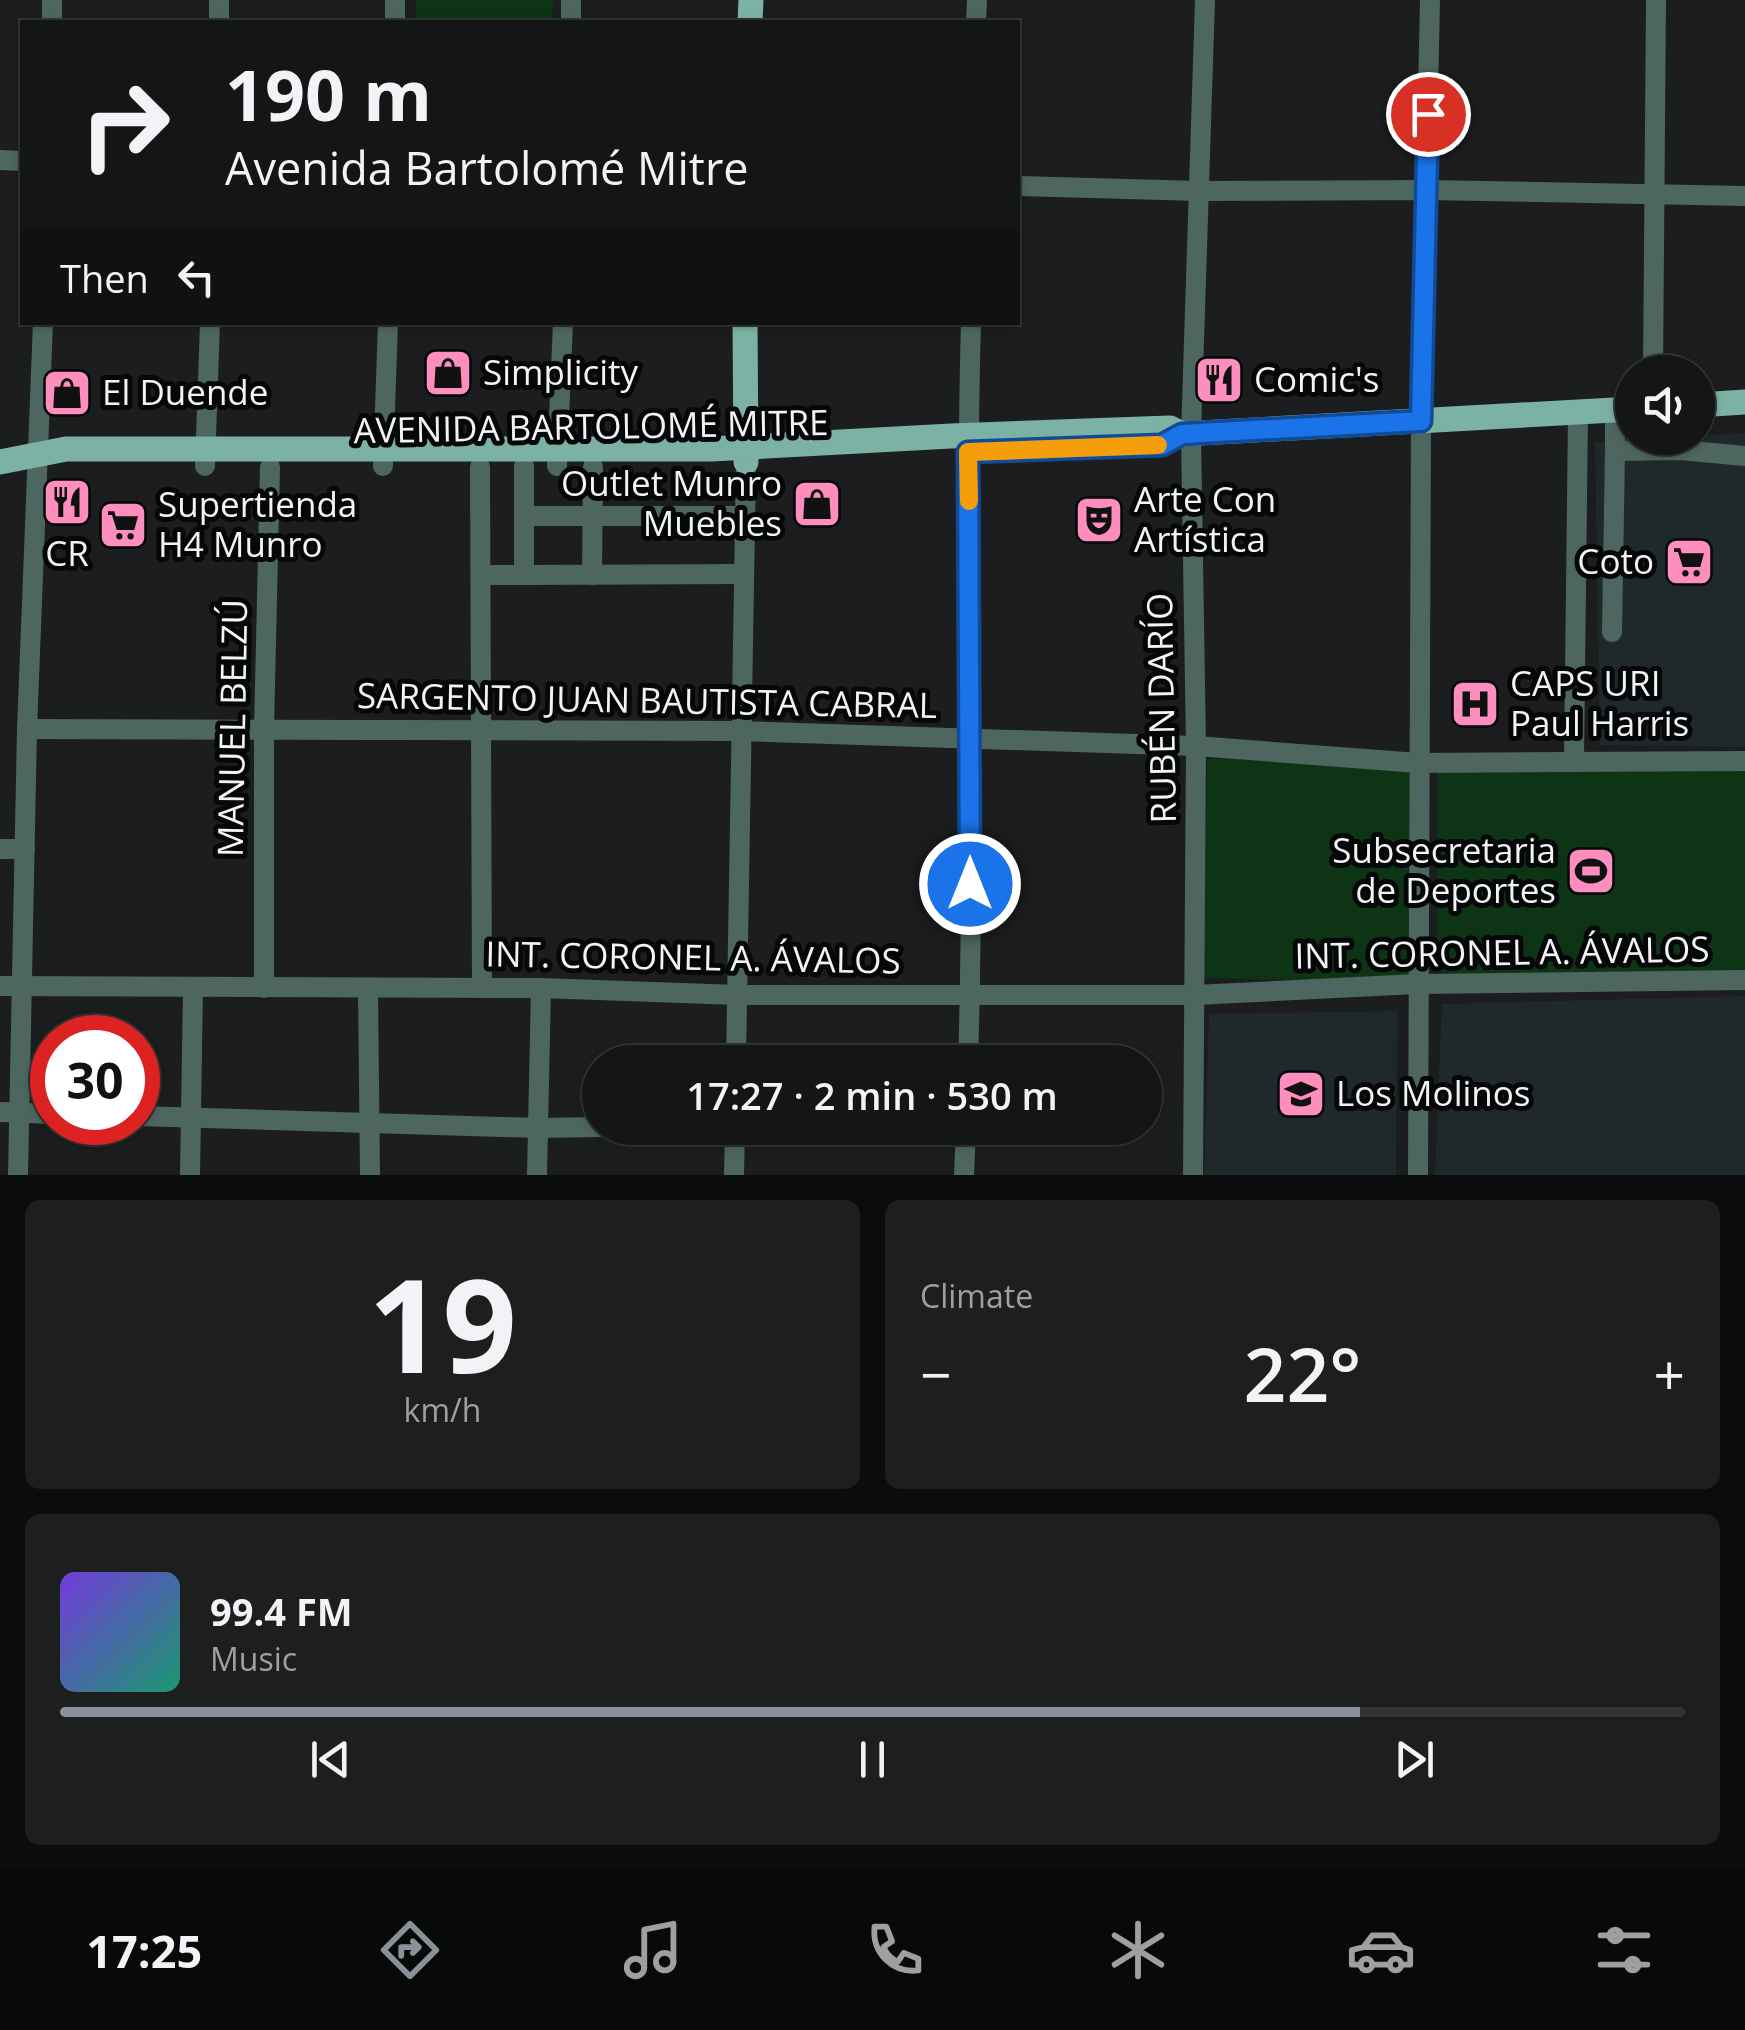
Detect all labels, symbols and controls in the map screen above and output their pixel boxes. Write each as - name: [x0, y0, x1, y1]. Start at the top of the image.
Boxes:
- text: 190 m: [225, 46, 432, 142]
- icon: right: [60, 60, 190, 190]
- pin: [1386, 72, 1471, 157]
- icon: arrive: [1401, 87, 1456, 142]
- text: Avenida Bartolomé Mitre: [225, 137, 749, 198]
- icon: left: [169, 250, 224, 305]
- text: Then: [60, 252, 149, 304]
- shop icon: Simplicity: [422, 347, 474, 399]
- place label: Simplicity: [483, 348, 639, 395]
- restaurant icon: Comic's: [1193, 354, 1245, 406]
- place label: Comic's: [1254, 355, 1379, 402]
- map controls: [1615, 355, 1715, 455]
- button: sound: [1615, 355, 1715, 455]
- shop icon: El Duende: [41, 367, 93, 419]
- place label: El Duende: [102, 368, 268, 415]
- street label: AVENIDA BARTOLOMÉ MITRE: [353, 398, 829, 453]
- place label: Outlet Munro Muebles: [561, 459, 782, 546]
- place label: Arte Con Artística: [1134, 475, 1276, 562]
- restaurant icon: CR: [41, 476, 93, 528]
- shop icon: Outlet Munro Muebles: [791, 478, 843, 530]
- place label: Supertienda H4 Munro: [158, 480, 357, 567]
- theatre icon: Arte Con Artística: [1073, 494, 1125, 546]
- supermarket icon: Supertienda H4 Munro: [97, 499, 149, 551]
- place label: CR: [45, 529, 89, 576]
- supermarket icon: Coto: [1663, 536, 1715, 588]
- place label: Coto: [1577, 537, 1654, 584]
- street label: RUBÉN DARÍO: [1135, 592, 1186, 824]
- street label: MANUEL BELZÚ: [206, 598, 257, 857]
- place label: CAPS URI Paul Harris: [1510, 659, 1689, 746]
- street label: SARGENTO JUAN BAUTISTA CABRAL: [357, 671, 937, 728]
- hospital icon: CAPS URI Paul Harris: [1449, 678, 1501, 730]
- place label: Subsecretaria de Deportes: [1332, 826, 1556, 913]
- position arrow: [918, 832, 1022, 936]
- sports icon: Subsecretaria de Deportes: [1565, 845, 1617, 897]
- street label: INT. CORONEL A. ÁVALOS: [1294, 924, 1710, 979]
- street label: INT. CORONEL A. ÁVALOS: [485, 929, 901, 984]
- speed limit sign: 30: [30, 1015, 160, 1145]
- school or university icon: Los Molinos: [1275, 1068, 1327, 1120]
- text: 17:27 · 2 min · 530 m: [686, 1069, 1058, 1121]
- place label: Los Molinos: [1336, 1069, 1531, 1116]
- text: 19: [368, 1234, 517, 1411]
- text: Climate: [920, 1274, 1033, 1317]
- text: 22°: [1244, 1322, 1361, 1424]
- text: −: [920, 1336, 951, 1411]
- text: +: [1654, 1336, 1685, 1411]
- text: km/h: [404, 1388, 481, 1431]
- text: 99.4 FM: [210, 1585, 353, 1637]
- text: Music: [210, 1637, 297, 1680]
- icon: previous: [303, 1732, 358, 1787]
- icon: pause: [845, 1732, 900, 1787]
- icon: next: [1387, 1732, 1442, 1787]
- icon: directions: [375, 1915, 445, 1985]
- icon: music: [618, 1915, 688, 1985]
- icon: phone: [860, 1915, 930, 1985]
- icon: climate: [1103, 1915, 1173, 1985]
- icon: car: [1346, 1915, 1416, 1985]
- icon: filters: [1589, 1915, 1659, 1985]
- text: 17:25: [86, 1920, 202, 1981]

